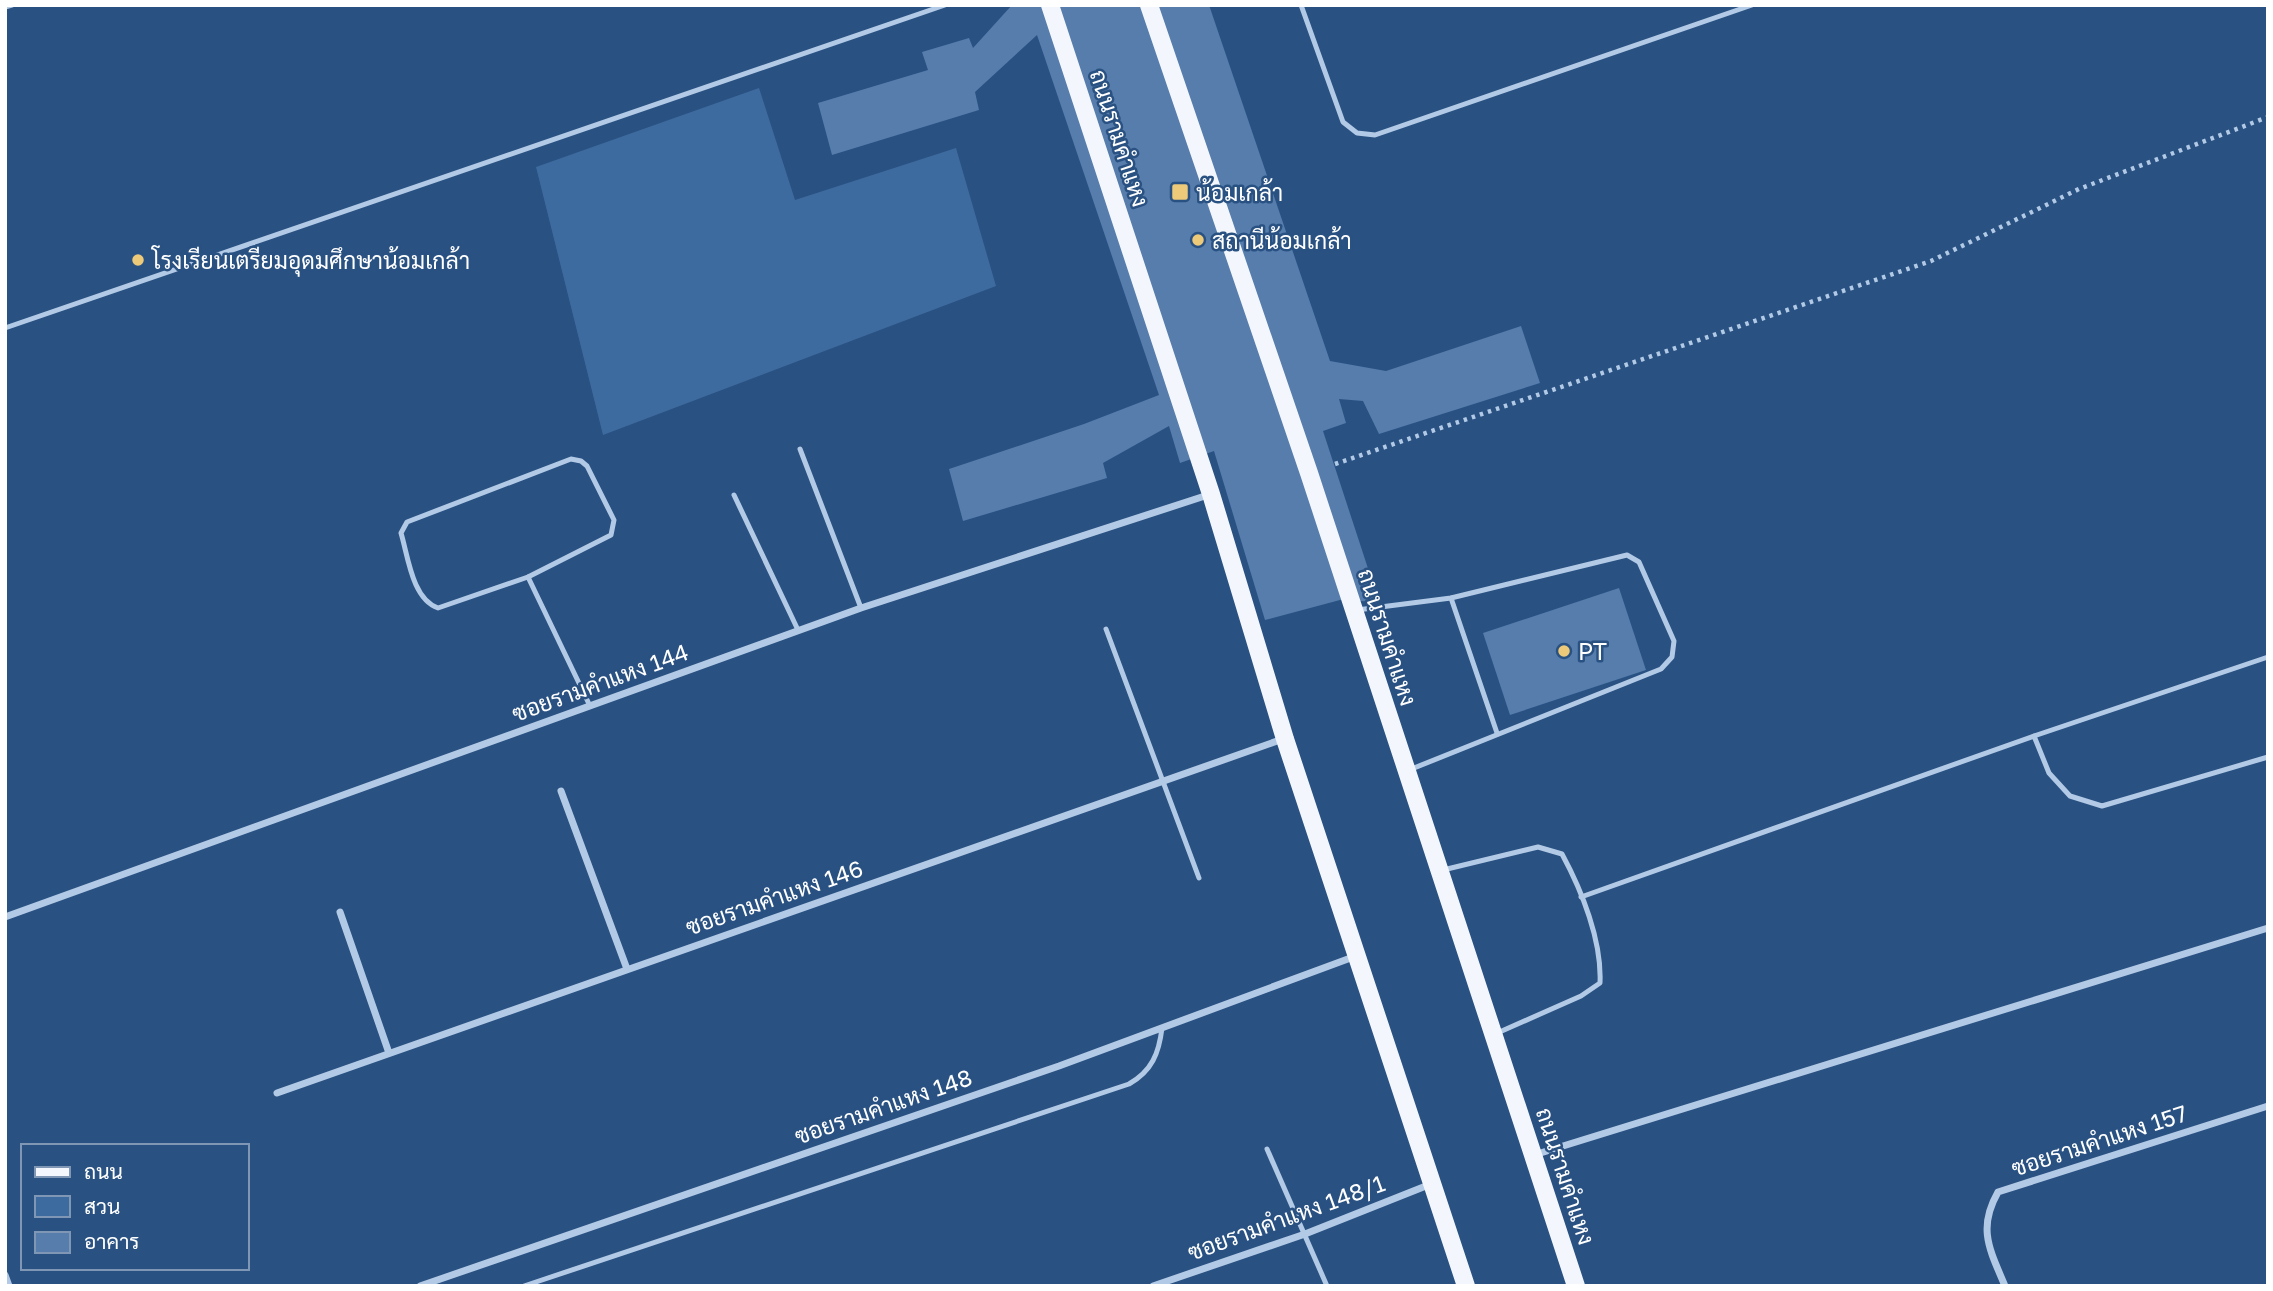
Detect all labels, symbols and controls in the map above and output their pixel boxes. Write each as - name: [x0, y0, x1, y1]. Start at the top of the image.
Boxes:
- street label: ถนนรามคำแหง: [1085, 66, 1155, 210]
- place label: น้อมเกล้า: [1196, 178, 1283, 206]
- marker: น้อมเกล้า: [1170, 182, 1190, 202]
- place label: สถานีน้อมเกล้า: [1212, 226, 1352, 254]
- marker: สถานีน้อมเกล้า: [1190, 232, 1206, 248]
- place label: โรงเรียนเตรียมอุดมศึกษาน้อมเกล้า: [150, 245, 470, 277]
- marker: โรงเรียนเตรียมอุดมศึกษาน้อมเกล้า: [130, 252, 146, 268]
- street label: ถนนรามคำแหง: [1353, 565, 1423, 709]
- street label: ซอยรามคำแหง 144: [508, 637, 692, 727]
- place label: PT: [1578, 637, 1607, 665]
- marker: PT: [1556, 643, 1572, 659]
- street label: ซอยรามคำแหง 146: [682, 854, 866, 940]
- street label: ซอยรามคำแหง 148: [791, 1063, 975, 1149]
- street label: ซอยรามคำแหง 157: [2008, 1098, 2190, 1182]
- street label: ถนนรามคำแหง: [1531, 1104, 1601, 1248]
- legend: [21, 1144, 248, 1270]
- text: ถนน: [84, 1158, 123, 1184]
- street label: ซอยรามคำแหง 148/1: [1184, 1168, 1388, 1266]
- text: สวน: [84, 1193, 120, 1219]
- text: อาคาร: [84, 1228, 140, 1254]

